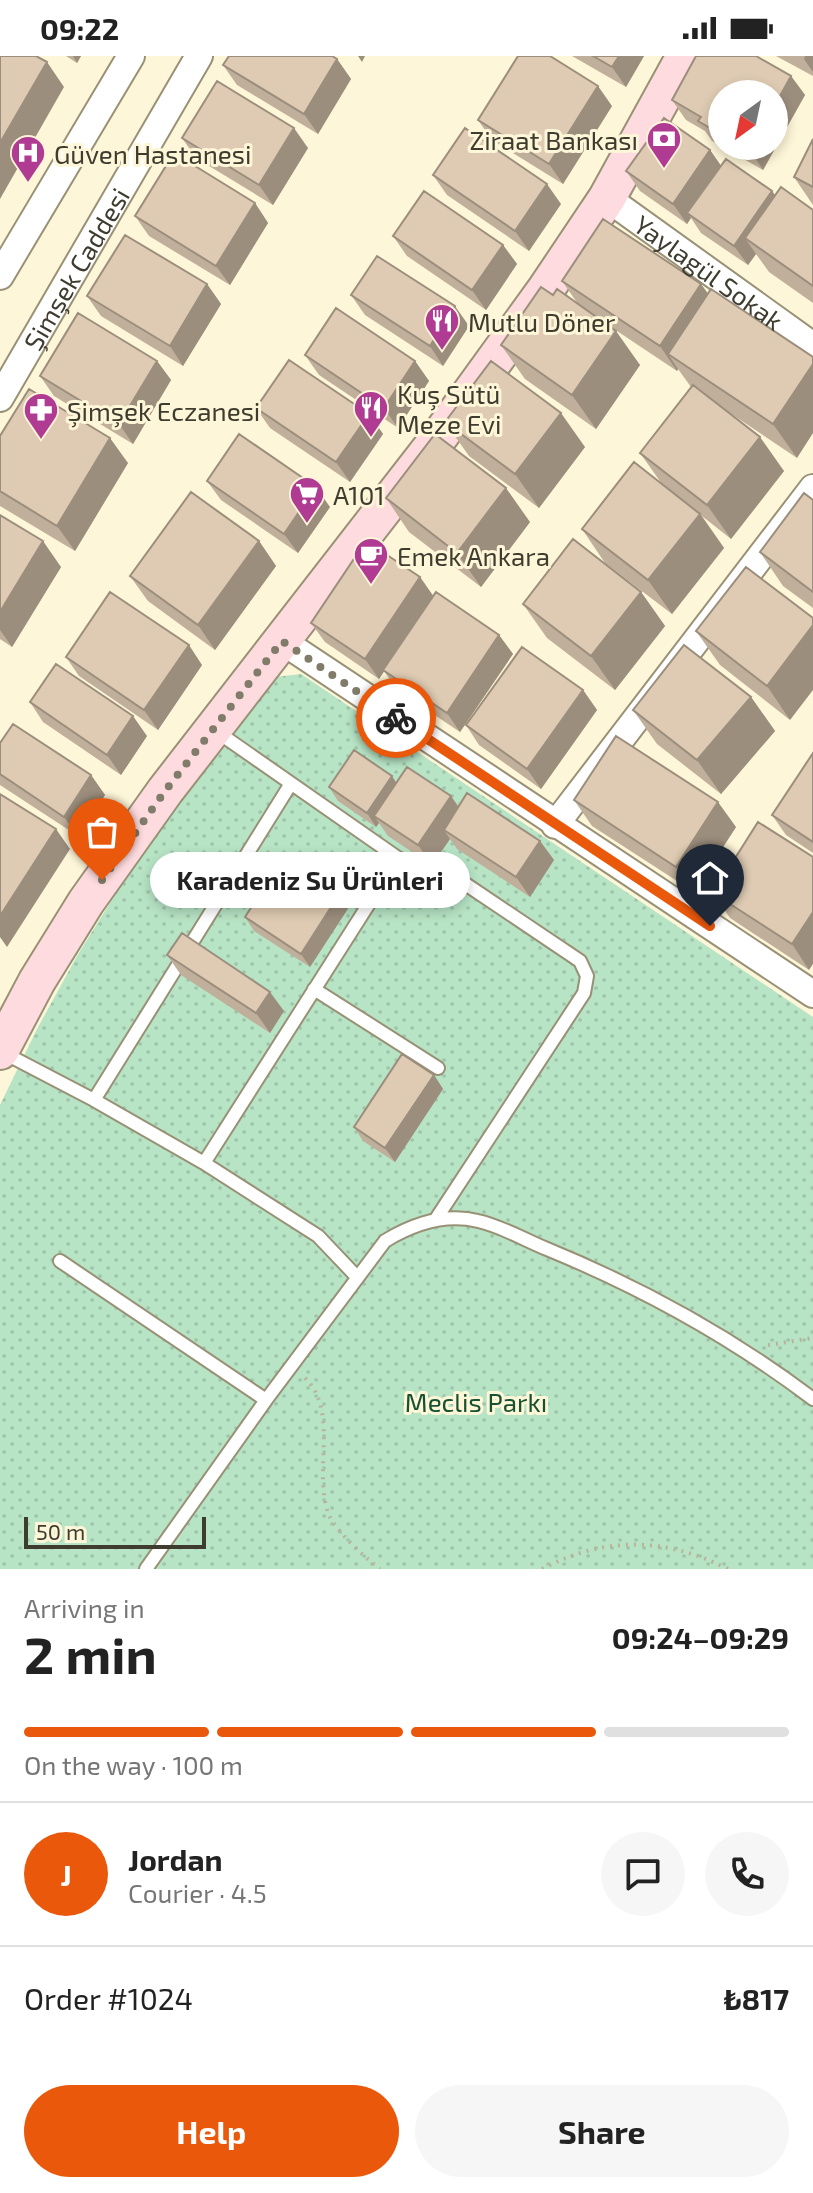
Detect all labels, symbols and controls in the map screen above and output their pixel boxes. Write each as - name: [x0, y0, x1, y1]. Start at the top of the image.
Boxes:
- text: 09:22: [40, 10, 119, 46]
- north arrow: [708, 80, 788, 160]
- map controls: [708, 80, 788, 160]
- bank icon: Ziraat Bankası: [645, 120, 683, 170]
- place label: Ziraat Bankası: [469, 124, 638, 155]
- hospital icon: Güven Hastanesi: [9, 134, 47, 184]
- place label: Güven Hastanesi: [54, 138, 251, 169]
- street label: Şimşek Caddesi: [16, 182, 135, 356]
- street label: Yaylagül Sokak: [629, 208, 790, 335]
- restaurant icon: Mutlu Döner: [423, 302, 461, 352]
- place label: Mutlu Döner: [468, 306, 615, 337]
- place label: Kuş Sütü Meze Evi: [397, 378, 502, 439]
- restaurant icon: Kuş Sütü Meze Evi: [352, 389, 390, 439]
- pharmacy icon: Şimşek Eczanesi: [22, 391, 60, 441]
- place label: Şimşek Eczanesi: [67, 395, 260, 428]
- supermarket icon: A101: [288, 475, 326, 525]
- place label: A101: [333, 479, 385, 510]
- cafe icon: Emek Ankara: [352, 536, 390, 586]
- place label: Emek Ankara: [397, 540, 550, 571]
- courier: [356, 678, 436, 758]
- icon: bike: [374, 696, 418, 740]
- pin: [68, 798, 136, 880]
- icon: bag: [80, 810, 124, 854]
- pin: [676, 844, 744, 926]
- callout: Karadeniz Su Ürünleri: [150, 852, 470, 908]
- icon: home: [688, 856, 732, 900]
- text: Karadeniz Su Ürünleri: [176, 864, 444, 895]
- park label: Meclis Parkı: [405, 1386, 547, 1417]
- scale bar: [24, 1513, 206, 1549]
- text: 50 m: [36, 1518, 85, 1544]
- text: Arriving in: [24, 1592, 145, 1623]
- text: 09:24–09:29: [612, 1619, 789, 1655]
- text: 2 min: [24, 1622, 157, 1684]
- text: On the way · 100 m: [24, 1749, 243, 1780]
- button: chat: [601, 1832, 685, 1916]
- button: phone: [705, 1832, 789, 1916]
- text: Jordan: [128, 1841, 223, 1877]
- text: J: [60, 1856, 72, 1892]
- text: Courier · 4.5: [128, 1877, 267, 1908]
- text: Order #1024: [24, 1980, 193, 2016]
- text: ₺817: [724, 1980, 789, 2016]
- button: Help: [24, 2085, 399, 2177]
- button: Share: [415, 2085, 789, 2177]

